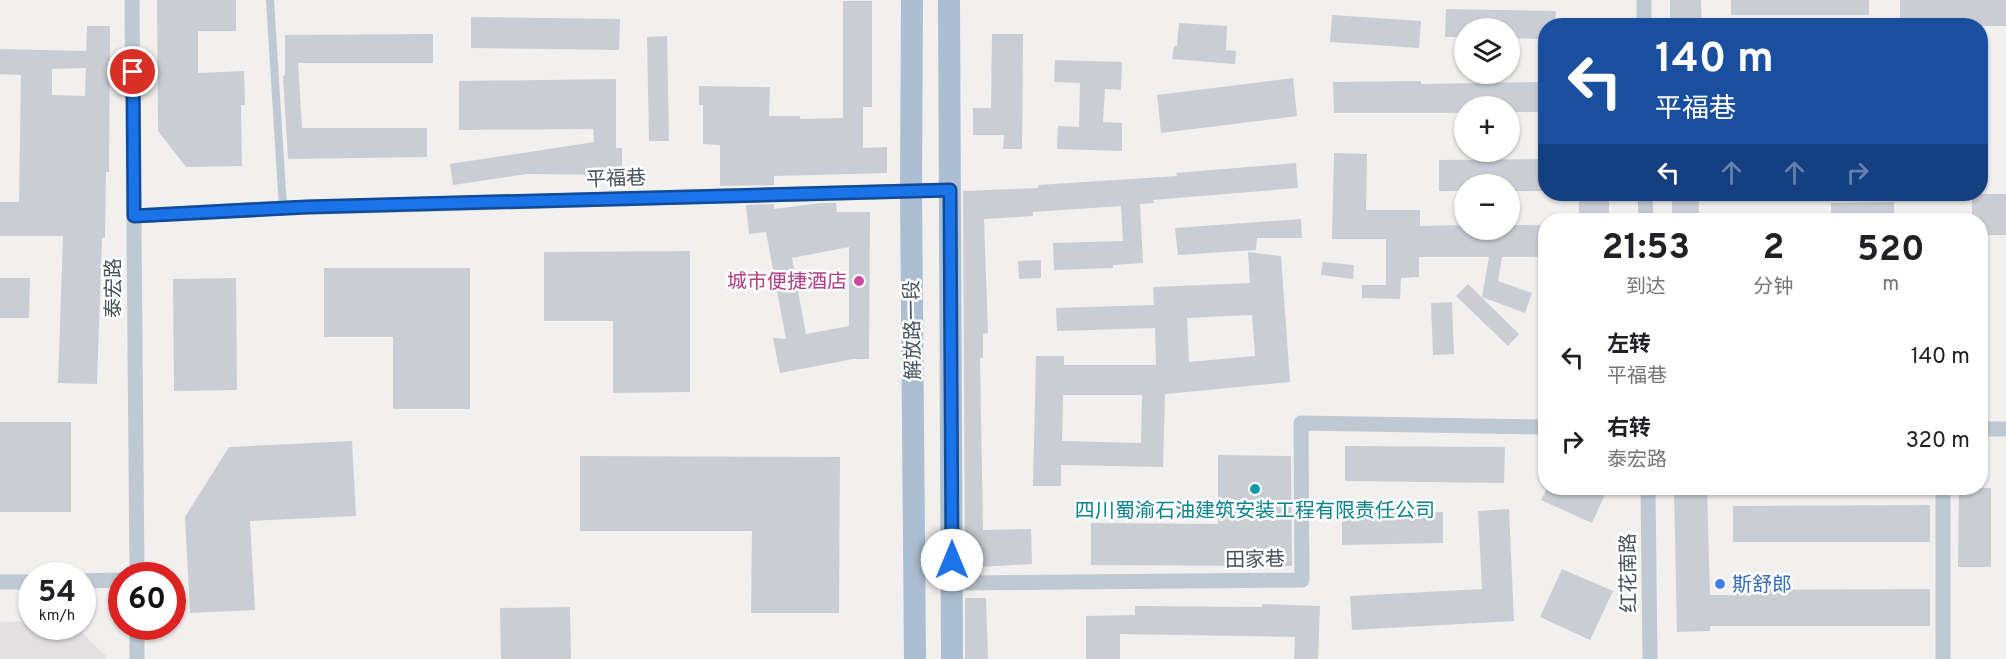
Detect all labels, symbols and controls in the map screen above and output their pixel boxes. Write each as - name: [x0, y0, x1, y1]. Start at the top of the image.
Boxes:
- map controls: [1454, 18, 1520, 240]
- button: layers: [1454, 18, 1520, 84]
- text: 140 m: [1655, 34, 1774, 87]
- icon: left: [1556, 42, 1634, 120]
- pin: [107, 46, 158, 97]
- icon: arrive: [116, 55, 149, 88]
- text: 平福巷: [1655, 93, 1736, 127]
- button: +: [1454, 96, 1520, 162]
- icon: left: [1652, 156, 1685, 189]
- icon: ahead: [1715, 156, 1748, 189]
- icon: ahead: [1778, 156, 1811, 189]
- icon: right: [1841, 156, 1874, 189]
- street label: 平福巷: [586, 166, 647, 194]
- button: −: [1454, 174, 1520, 240]
- text: 21:53: [1601, 226, 1690, 272]
- text: 2: [1762, 226, 1785, 272]
- text: 520: [1857, 228, 1925, 274]
- street label: 泰宏路: [102, 258, 128, 318]
- place label: 城市便捷酒店: [727, 270, 847, 296]
- text: m: [1882, 272, 1899, 298]
- marker: 城市便捷酒店: [852, 274, 866, 288]
- text: 到达: [1626, 275, 1666, 301]
- text: 分钟: [1754, 275, 1794, 301]
- street label: 解放路一段: [900, 280, 928, 380]
- text: 左转: [1607, 332, 1651, 359]
- icon: left: [1556, 341, 1589, 374]
- text: 140 m: [1911, 344, 1970, 371]
- text: 平福巷: [1607, 364, 1667, 390]
- text: 右转: [1607, 416, 1651, 443]
- icon: right: [1556, 425, 1589, 458]
- text: 320 m: [1906, 428, 1970, 455]
- text: 泰宏路: [1607, 448, 1667, 474]
- marker: 四川蜀渝石油建筑安装工程有限责任公司: [1248, 482, 1262, 496]
- place label: 四川蜀渝石油建筑安装工程有限责任公司: [1075, 499, 1435, 525]
- position arrow: [920, 528, 984, 592]
- street label: 红花南路: [1616, 533, 1644, 613]
- street label: 田家巷: [1225, 547, 1285, 575]
- speed limit sign: 60: [108, 562, 186, 640]
- place label: 斯舒郎: [1732, 573, 1792, 599]
- text: 54: [38, 575, 76, 612]
- marker: 斯舒郎: [1713, 577, 1727, 591]
- text: km/h: [39, 607, 75, 626]

